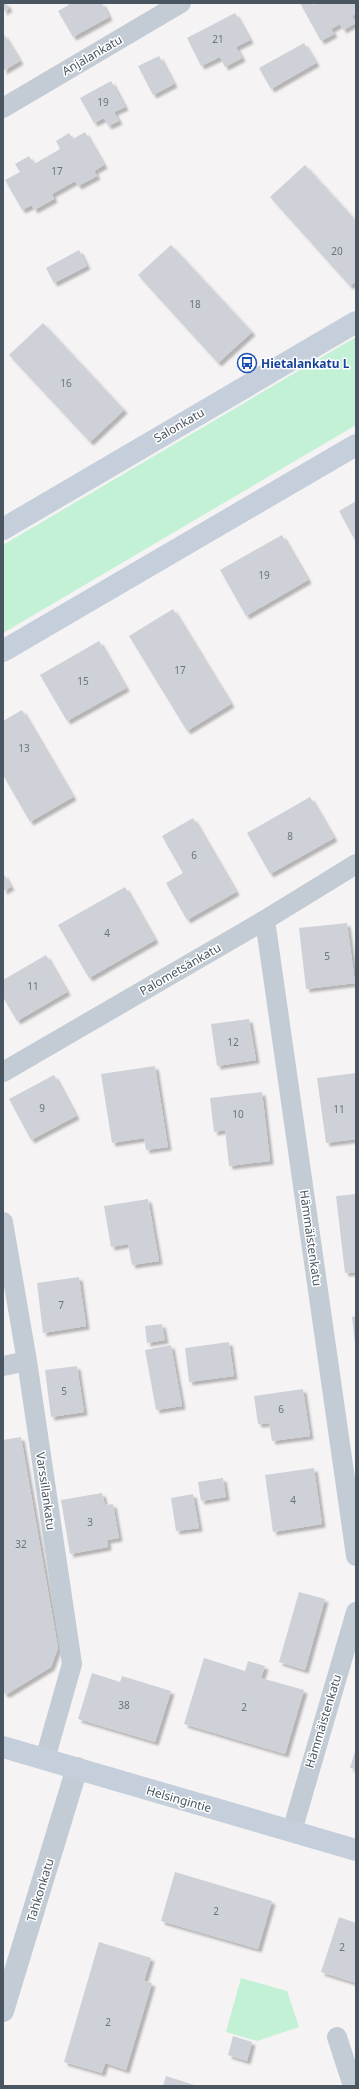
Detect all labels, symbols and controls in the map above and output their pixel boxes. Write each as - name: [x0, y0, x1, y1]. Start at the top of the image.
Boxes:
- street label: Anjalankatu: [59, 31, 125, 79]
- house number: 21: [212, 32, 224, 46]
- house number: 19: [97, 95, 109, 109]
- house number: 17: [51, 164, 63, 178]
- house number: 20: [331, 244, 343, 258]
- house number: 18: [189, 297, 201, 311]
- bus stop icon: Hietalankatu L: [236, 352, 258, 374]
- place label: Hietalankatu L: [261, 355, 350, 372]
- house number: 16: [60, 376, 72, 390]
- street label: Salonkatu: [151, 404, 207, 446]
- house number: 19: [258, 568, 270, 582]
- house number: 17: [174, 663, 186, 677]
- house number: 15: [77, 674, 89, 688]
- house number: 13: [18, 741, 30, 755]
- house number: 8: [287, 829, 293, 843]
- house number: 6: [191, 848, 197, 862]
- house number: 4: [104, 926, 110, 940]
- street label: Palometsänkatu: [136, 939, 224, 999]
- house number: 5: [324, 949, 330, 963]
- house number: 11: [27, 979, 39, 993]
- house number: 12: [227, 1035, 239, 1049]
- house number: 9: [39, 1101, 45, 1115]
- house number: 11: [333, 1102, 345, 1116]
- house number: 10: [232, 1107, 244, 1121]
- street label: Hämmäistenkatu: [296, 1189, 326, 1287]
- house number: 7: [58, 1298, 64, 1312]
- house number: 5: [61, 1384, 67, 1398]
- house number: 6: [278, 1402, 284, 1416]
- street label: Varssillankatu: [32, 1451, 60, 1531]
- house number: 4: [290, 1493, 296, 1507]
- house number: 3: [87, 1515, 93, 1529]
- house number: 32: [15, 1537, 27, 1551]
- street label: Hämmäistenkatu: [301, 1672, 345, 1770]
- house number: 38: [118, 1698, 130, 1712]
- house number: 2: [241, 1700, 247, 1714]
- street label: Helsingintie: [144, 1782, 214, 1816]
- street label: Tahkonkatu: [22, 1856, 58, 1924]
- house number: 2: [213, 1904, 219, 1918]
- house number: 2: [339, 1940, 345, 1954]
- house number: 2: [105, 2015, 111, 2029]

